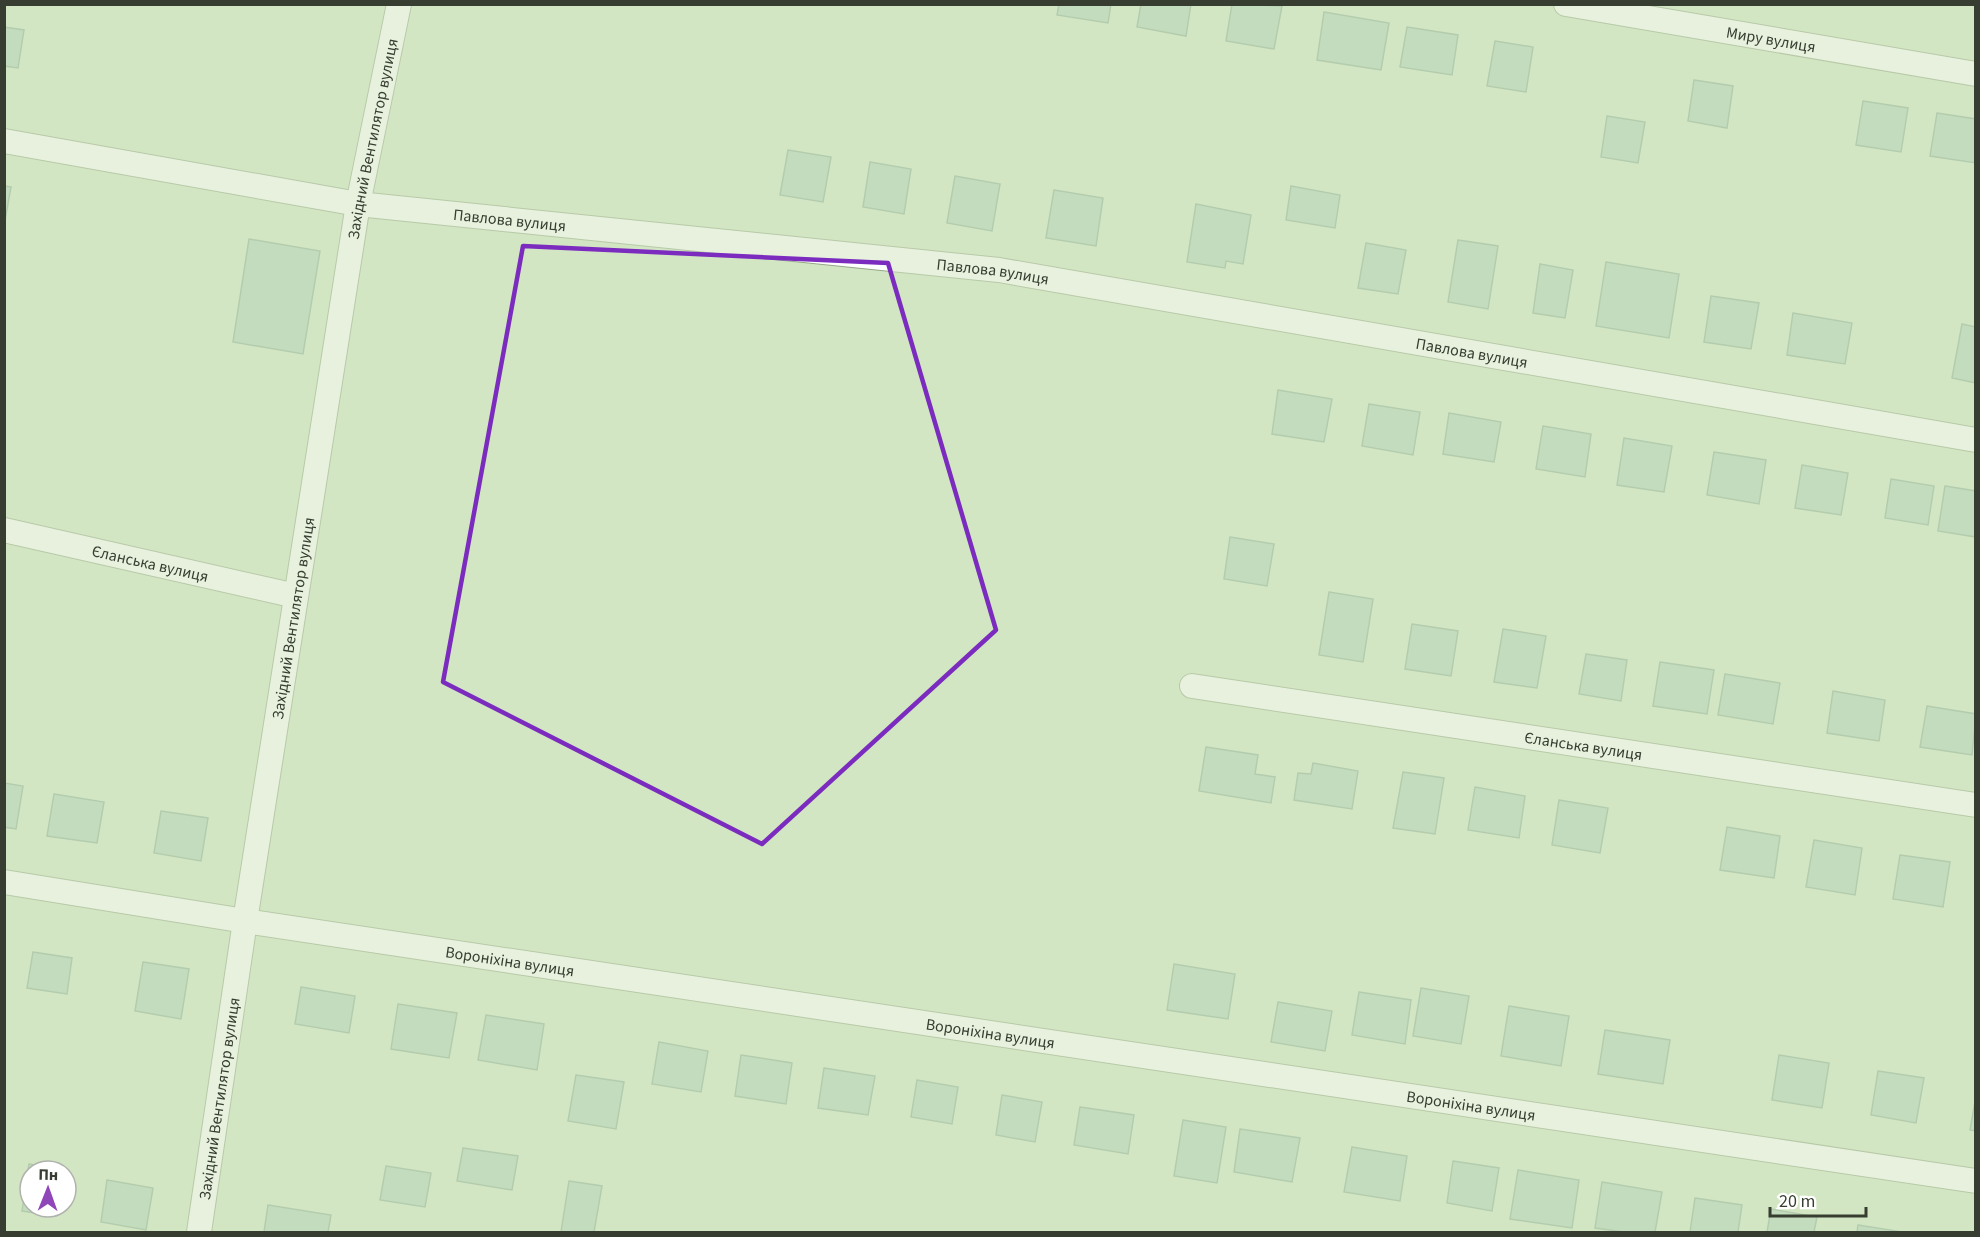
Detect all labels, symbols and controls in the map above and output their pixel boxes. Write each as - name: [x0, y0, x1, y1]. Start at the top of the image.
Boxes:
- street label: Миру вулиця: [1724, 22, 1817, 58]
- street label: Західний Вентилятор вулиця: [343, 36, 404, 241]
- street label: Павлова вулиця: [452, 204, 567, 237]
- street label: Павлова вулиця: [935, 254, 1051, 291]
- street label: Павлова вулиця: [1414, 333, 1529, 374]
- street label: Західний Вентилятор вулиця: [267, 516, 321, 721]
- street label: Єланська вулиця: [90, 540, 211, 588]
- street label: Єланська вулиця: [1523, 727, 1644, 766]
- street label: Вороніхіна вулиця: [444, 941, 576, 982]
- street label: Західний Вентилятор вулиця: [194, 996, 246, 1201]
- street label: Вороніхіна вулиця: [924, 1013, 1056, 1055]
- street label: Вороніхіна вулиця: [1405, 1086, 1537, 1127]
- north arrow: [18, 1159, 78, 1219]
- text: Пн: [38, 1164, 58, 1186]
- scale bar: [1770, 1180, 1866, 1218]
- text: 20 m: [1779, 1189, 1815, 1214]

